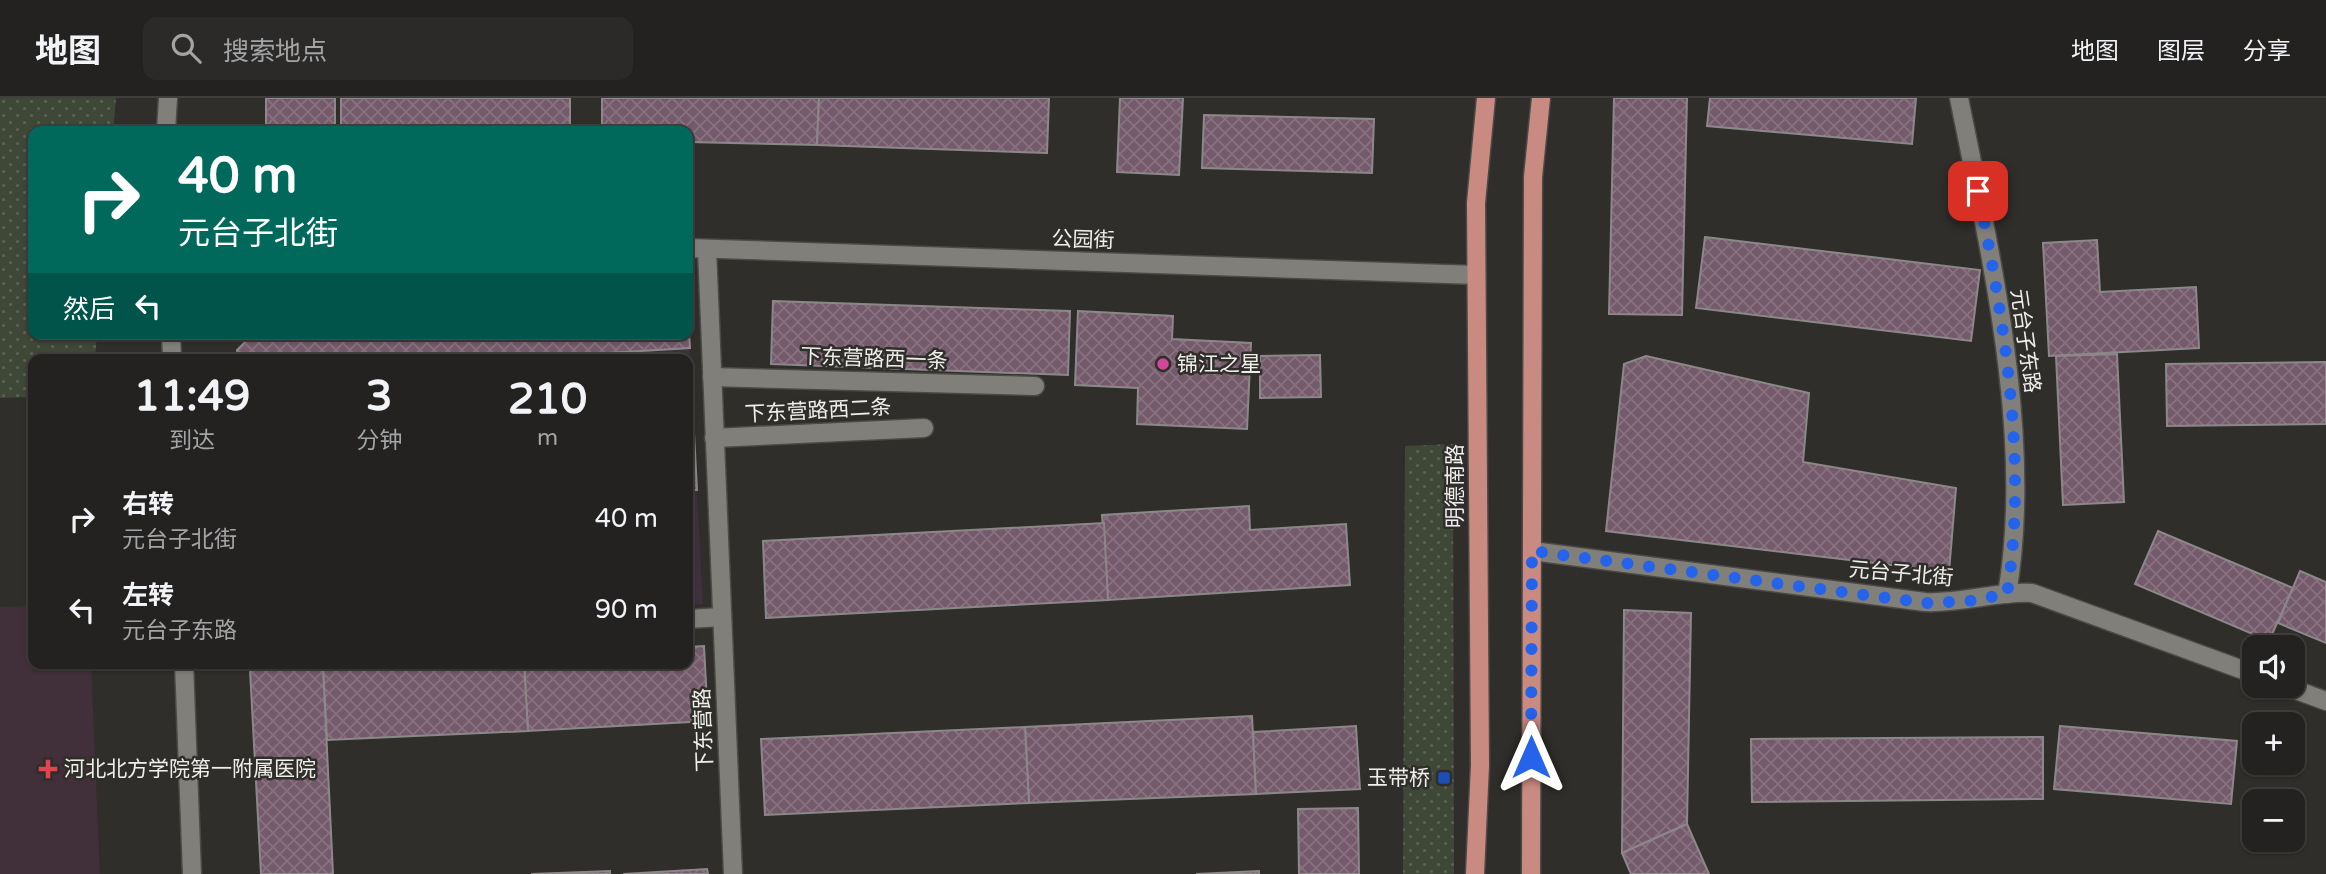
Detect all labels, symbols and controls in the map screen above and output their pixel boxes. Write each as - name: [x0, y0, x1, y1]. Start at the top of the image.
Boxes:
- search box: [143, 17, 633, 80]
- icon: search: [167, 29, 205, 67]
- text: 地图: [35, 32, 101, 71]
- text: 搜索地点: [223, 36, 327, 67]
- text: 地图: [2071, 37, 2119, 66]
- text: 图层: [2157, 37, 2205, 66]
- text: 分享: [2243, 37, 2291, 66]
- text: 40 m: [178, 147, 297, 206]
- icon: right: [63, 154, 154, 245]
- pin: [1948, 161, 2008, 221]
- icon: arrive: [1959, 172, 1997, 210]
- text: 元台子北街: [178, 215, 338, 253]
- street label: 公园街: [1051, 226, 1115, 254]
- icon: left: [129, 287, 167, 325]
- street label: 元台子东路: [2005, 287, 2045, 395]
- text: 然后: [63, 294, 115, 325]
- street label: 下东营路西一条: [800, 344, 948, 374]
- place label: 锦江之星: [1177, 352, 1261, 377]
- marker: 锦江之星: [1155, 356, 1171, 372]
- text: 11:49: [134, 371, 250, 422]
- text: 3: [366, 371, 392, 422]
- text: 210: [508, 374, 587, 425]
- street label: 下东营路西二条: [744, 395, 892, 427]
- text: m: [537, 424, 558, 452]
- text: 到达: [169, 427, 215, 455]
- text: 分钟: [356, 427, 402, 455]
- street label: 明德南路: [1443, 444, 1468, 528]
- text: 右转: [122, 489, 174, 520]
- icon: right: [63, 500, 101, 538]
- text: 40 m: [595, 503, 658, 534]
- text: 元台子北街: [122, 526, 237, 554]
- street label: 元台子北街: [1848, 557, 1954, 591]
- text: 左转: [122, 580, 174, 611]
- icon: left: [63, 591, 101, 629]
- text: 90 m: [595, 594, 658, 625]
- text: 元台子东路: [122, 617, 237, 645]
- map controls: [2242, 635, 2305, 852]
- button: sound: [2242, 635, 2305, 698]
- street label: 下东营路: [690, 688, 718, 772]
- button: +: [2242, 712, 2305, 775]
- position arrow: [1494, 720, 1568, 794]
- place label: 河北北方学院第一附属医院: [64, 757, 316, 782]
- marker: 河北北方学院第一附属医院: [38, 759, 58, 779]
- place label: 玉带桥: [1367, 766, 1430, 791]
- marker: 玉带桥: [1436, 770, 1452, 786]
- button: −: [2242, 789, 2305, 852]

